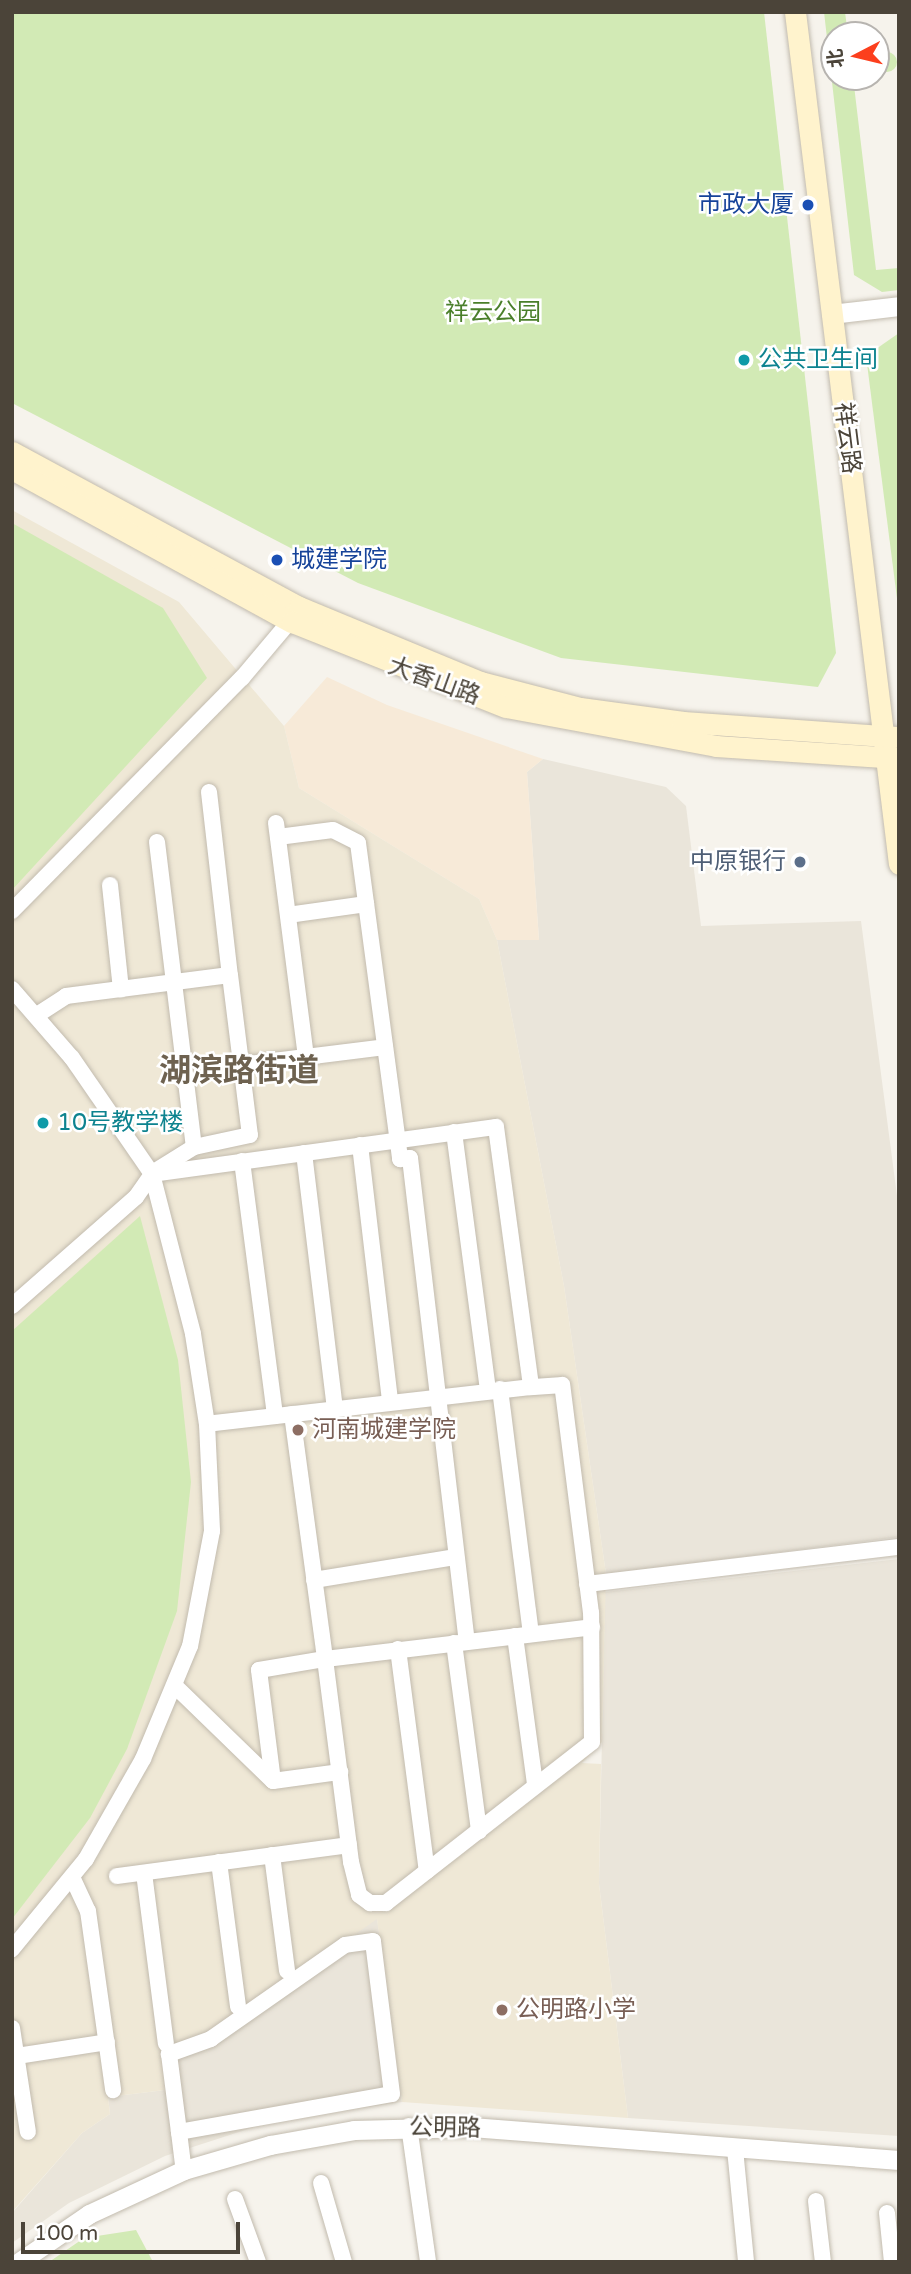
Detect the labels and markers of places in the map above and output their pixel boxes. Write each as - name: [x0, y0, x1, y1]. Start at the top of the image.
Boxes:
- place label: 市政大厦: [698, 191, 794, 219]
- marker: 市政大厦: [800, 197, 816, 213]
- place label: 公共卫生间: [758, 346, 878, 374]
- marker: 公共卫生间: [736, 352, 752, 368]
- place label: 城建学院: [291, 546, 387, 574]
- marker: 城建学院: [269, 552, 285, 568]
- place label: 中原银行: [690, 848, 786, 876]
- marker: 中原银行: [792, 854, 808, 870]
- place label: 10号教学楼: [57, 1109, 183, 1137]
- marker: 10号教学楼: [35, 1115, 51, 1131]
- place label: 河南城建学院: [312, 1416, 456, 1444]
- marker: 河南城建学院: [290, 1422, 306, 1438]
- place label: 公明路小学: [516, 1996, 636, 2024]
- marker: 公明路小学: [494, 2002, 510, 2018]

